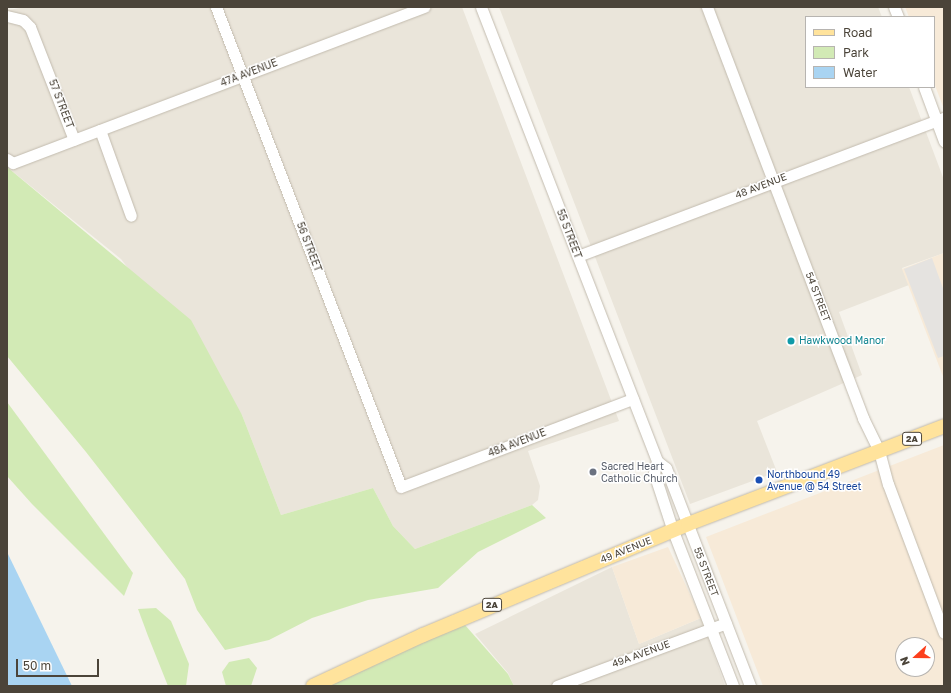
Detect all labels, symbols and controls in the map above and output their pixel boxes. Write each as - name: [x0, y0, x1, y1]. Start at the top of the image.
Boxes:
- legend: [805, 16, 935, 88]
- text: Road: [843, 25, 872, 40]
- text: Park: [843, 45, 869, 60]
- street label: 47A AVENUE: [219, 57, 279, 89]
- text: Water: [843, 65, 877, 80]
- street label: 57 STREET: [46, 78, 76, 130]
- street label: 48 AVENUE: [734, 171, 788, 201]
- street label: 55 STREET: [554, 208, 584, 260]
- street label: 56 STREET: [294, 221, 324, 273]
- street label: 54 STREET: [803, 270, 833, 324]
- place label: Hawkwood Manor: [799, 335, 885, 347]
- marker: Hawkwood Manor: [786, 336, 796, 346]
- street label: 48A AVENUE: [486, 426, 548, 460]
- road number: 2A: [902, 432, 922, 446]
- place label: Sacred Heart Catholic Church: [601, 460, 678, 484]
- marker: Sacred Heart Catholic Church: [588, 467, 598, 477]
- place label: Northbound 49 Avenue @ 54 Street: [767, 468, 861, 492]
- marker: Northbound 49 Avenue @ 54 Street: [754, 475, 764, 485]
- street label: 49 AVENUE: [599, 534, 653, 566]
- street label: 55 STREET: [691, 546, 721, 598]
- road number: 2A: [482, 598, 502, 612]
- north arrow: [895, 637, 935, 677]
- street label: 49A AVENUE: [610, 638, 672, 670]
- scale bar: [18, 651, 101, 677]
- text: N: [897, 655, 912, 667]
- text: 50 m: [23, 658, 51, 673]

